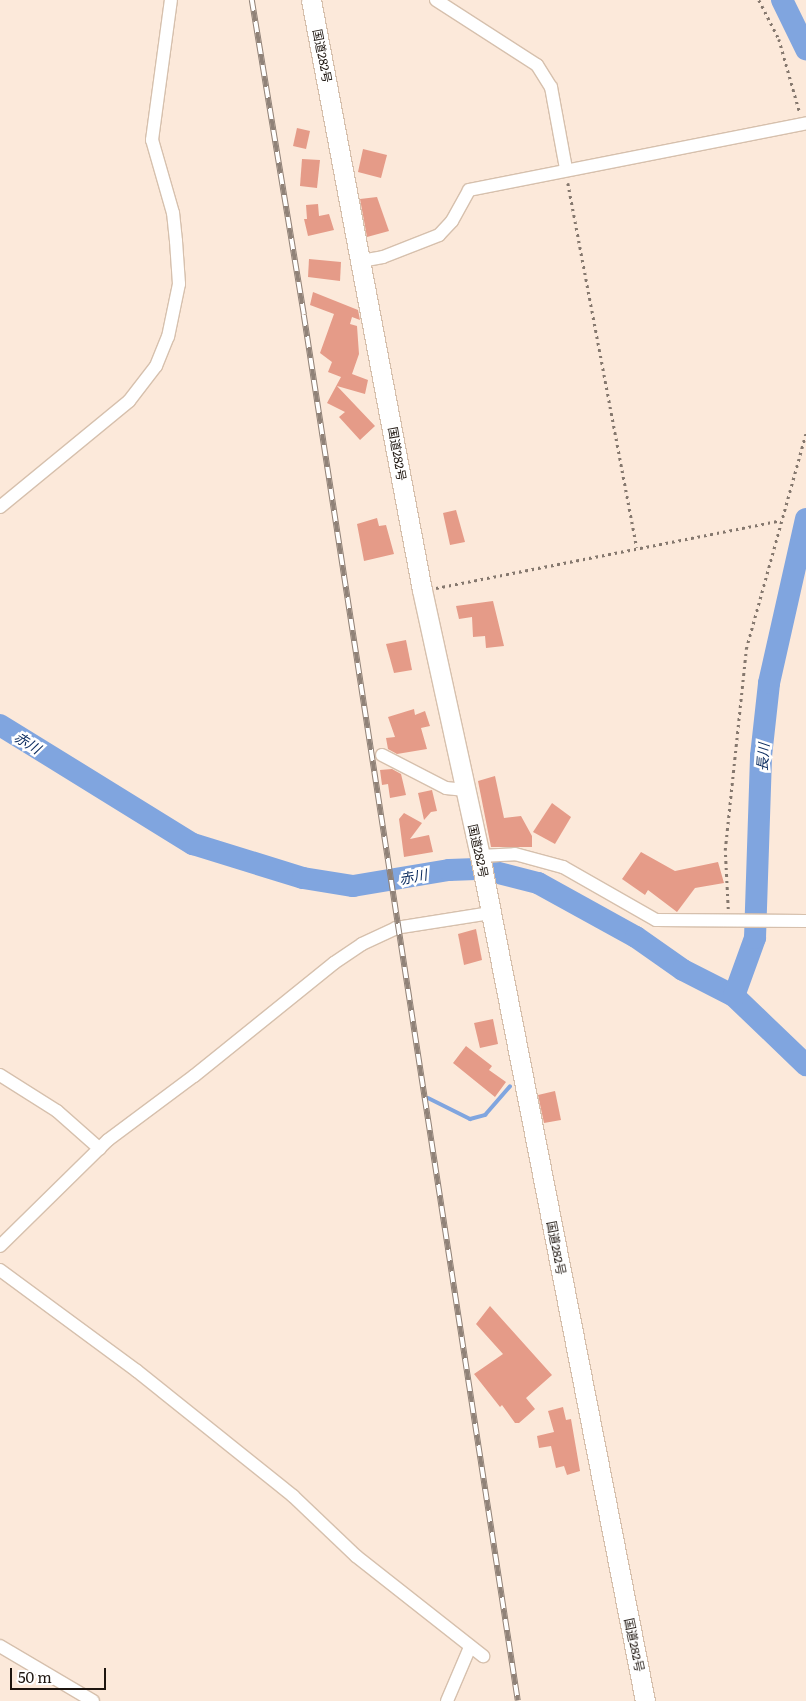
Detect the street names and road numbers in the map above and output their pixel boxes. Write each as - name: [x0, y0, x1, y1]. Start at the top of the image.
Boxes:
- street label: 国道282号: [310, 28, 334, 84]
- street label: 国道282号: [385, 426, 409, 482]
- street label: 国道282号: [465, 823, 491, 879]
- street label: 国道282号: [544, 1220, 568, 1276]
- street label: 国道282号: [621, 1617, 647, 1673]

